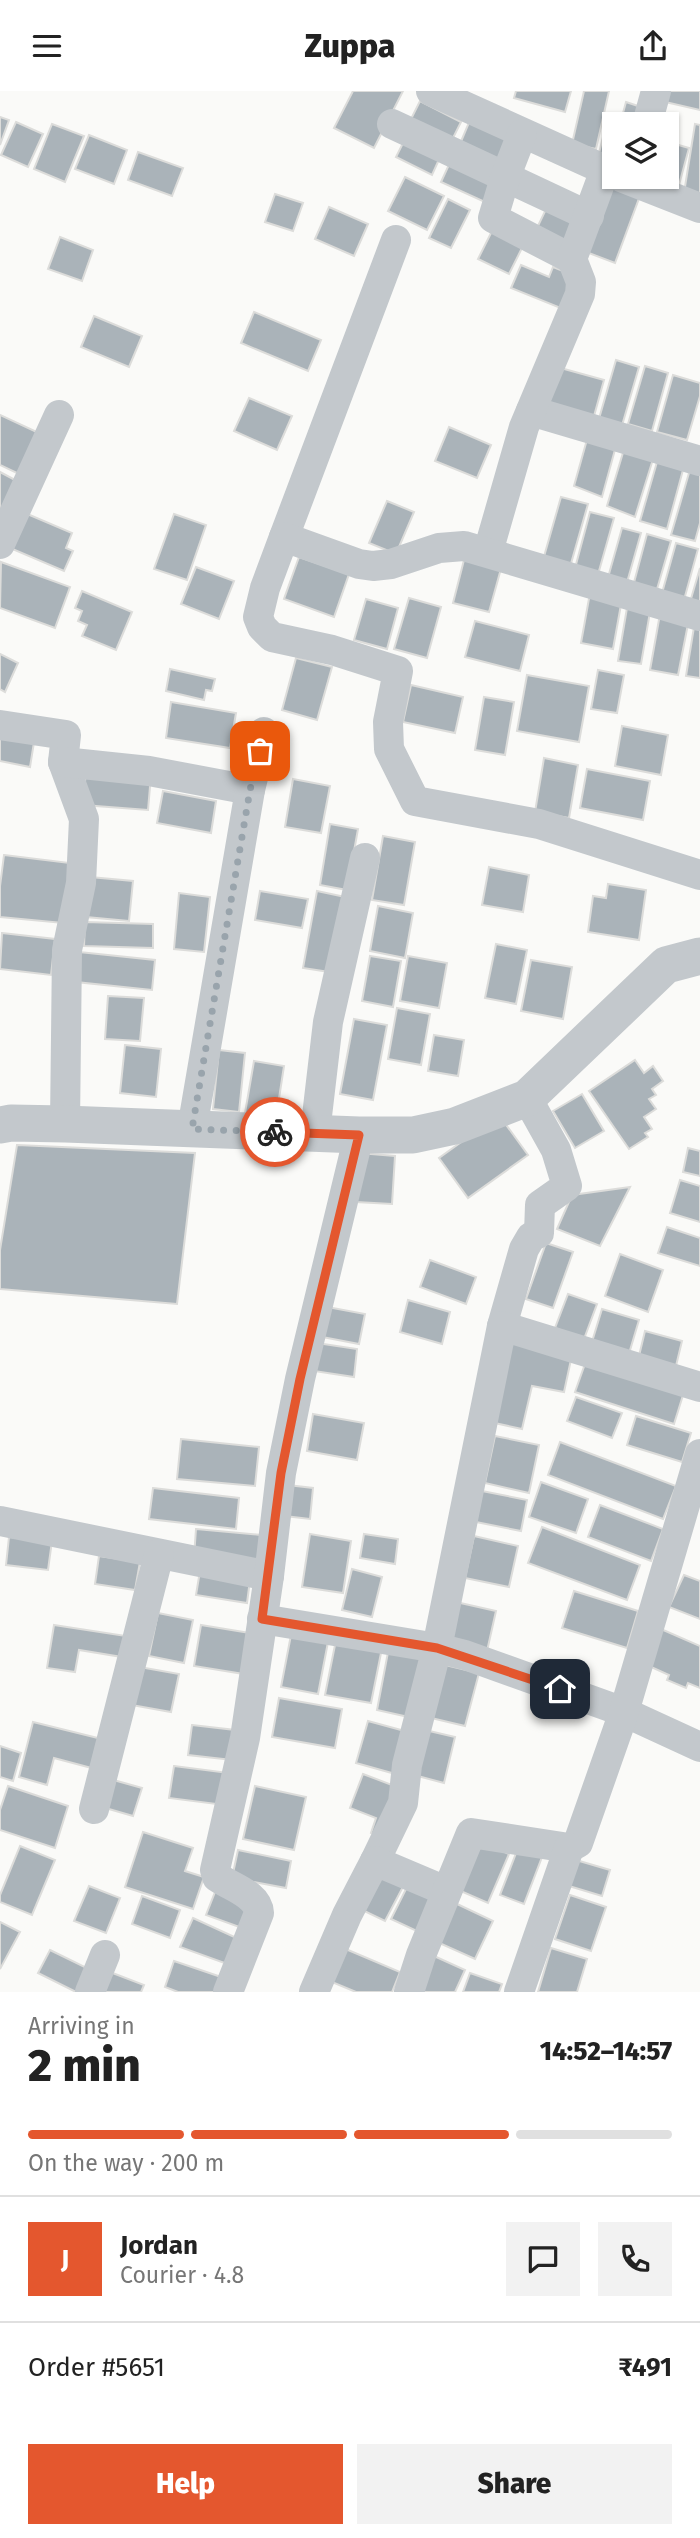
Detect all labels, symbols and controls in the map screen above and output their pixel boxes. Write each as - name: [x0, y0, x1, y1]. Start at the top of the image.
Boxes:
- icon: menu: [28, 27, 66, 65]
- text: Zuppa: [305, 27, 395, 65]
- icon: share: [634, 27, 672, 65]
- map controls: [602, 112, 679, 189]
- button: layers: [602, 112, 679, 189]
- pin: [230, 721, 290, 781]
- icon: bag: [241, 732, 279, 770]
- courier: [240, 1097, 310, 1167]
- icon: bike: [256, 1113, 294, 1151]
- pin: [530, 1659, 590, 1719]
- icon: home: [541, 1670, 579, 1708]
- text: Arriving in: [28, 2012, 135, 2040]
- text: 14:52–14:57: [540, 2036, 672, 2067]
- text: 2 min: [28, 2038, 141, 2093]
- text: On the way · 200 m: [28, 2149, 224, 2177]
- button: chat: [506, 2222, 580, 2296]
- button: phone: [598, 2222, 672, 2296]
- text: Jordan: [120, 2230, 198, 2261]
- text: J: [61, 2244, 69, 2275]
- text: Courier · 4.8: [120, 2261, 244, 2289]
- text: Order #5651: [28, 2352, 165, 2383]
- text: ₹491: [618, 2352, 672, 2383]
- button: Help: [28, 2444, 343, 2524]
- button: Share: [357, 2444, 672, 2524]

